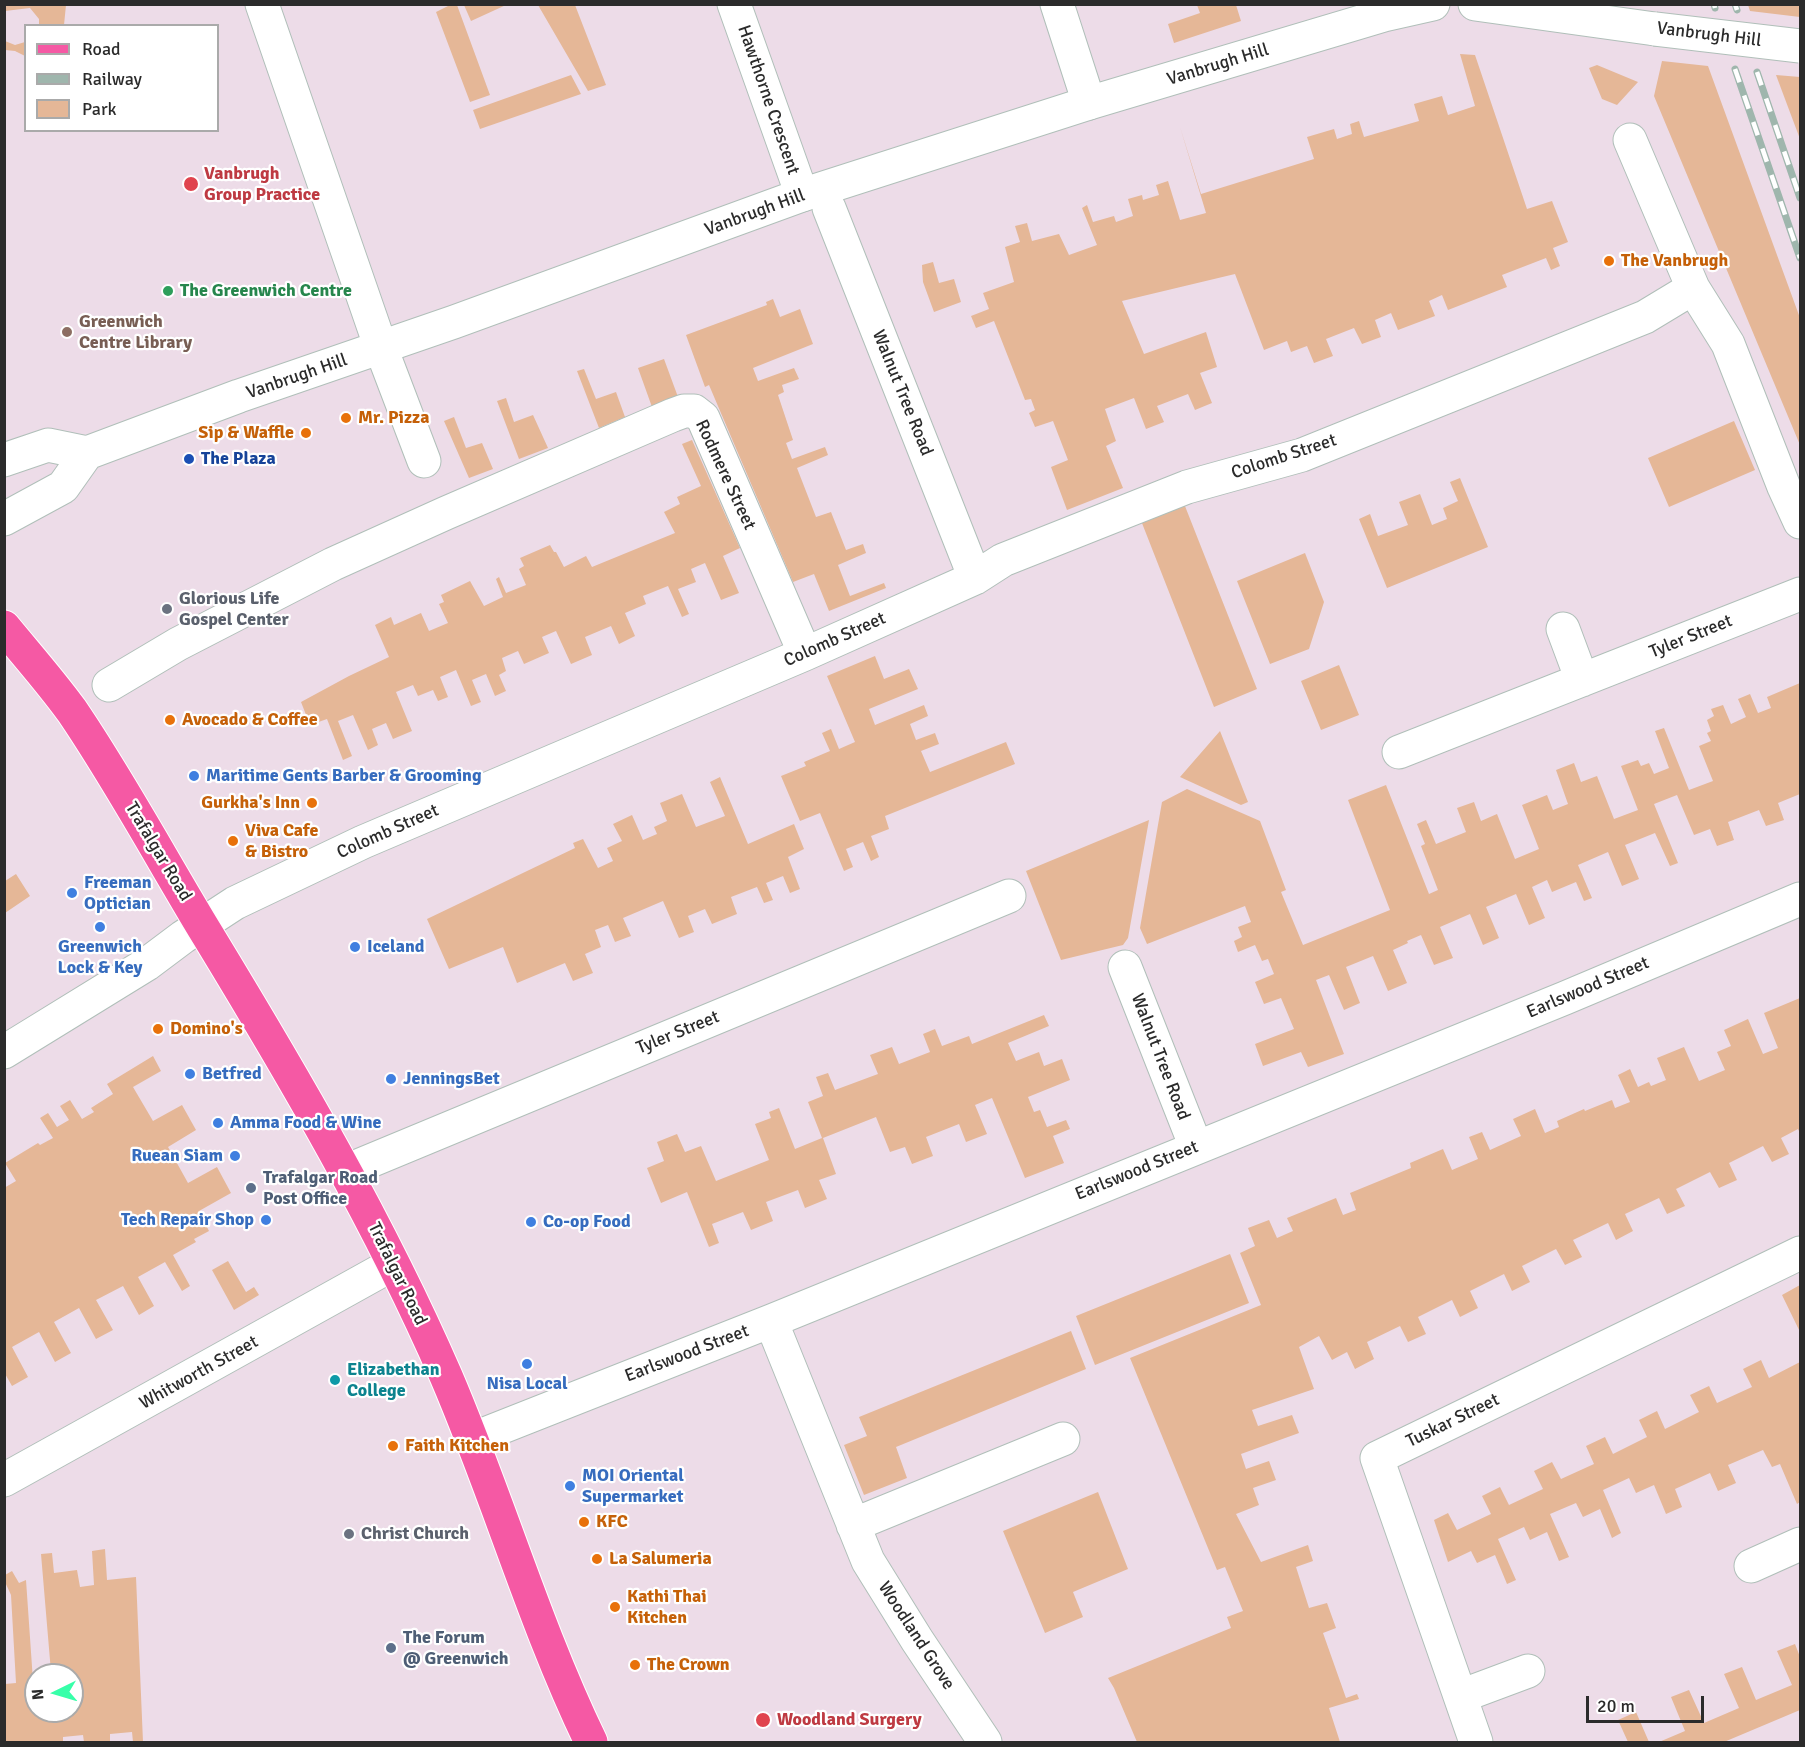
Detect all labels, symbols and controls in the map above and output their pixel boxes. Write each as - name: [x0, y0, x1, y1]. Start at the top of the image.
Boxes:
- street label: Vanbrugh Hill: [1655, 18, 1763, 52]
- street label: Hawthorne Crescent: [732, 22, 804, 178]
- legend: [24, 24, 219, 132]
- text: Road: [82, 38, 121, 60]
- street label: Vanbrugh Hill: [1165, 39, 1271, 91]
- text: Railway: [82, 68, 142, 90]
- text: Park: [82, 98, 117, 120]
- place label: Vanbrugh Group Practice: [204, 163, 320, 206]
- marker: Vanbrugh Group Practice: [182, 175, 200, 193]
- street label: Vanbrugh Hill: [702, 185, 808, 241]
- place label: The Vanbrugh: [1621, 250, 1728, 272]
- marker: The Vanbrugh: [1602, 254, 1616, 268]
- place label: The Greenwich Centre: [180, 280, 352, 302]
- marker: The Greenwich Centre: [161, 284, 175, 298]
- place label: Greenwich Centre Library: [79, 311, 192, 354]
- marker: Greenwich Centre Library: [60, 325, 74, 339]
- street label: Walnut Tree Road: [867, 327, 937, 459]
- street label: Vanbrugh Hill: [244, 350, 350, 404]
- place label: Mr. Pizza: [358, 407, 429, 429]
- marker: Mr. Pizza: [339, 411, 353, 425]
- street label: Rodmere Street: [690, 417, 760, 533]
- place label: Sip & Waffle: [198, 422, 294, 444]
- marker: Sip & Waffle: [299, 426, 313, 440]
- street label: Colomb Street: [1229, 430, 1339, 484]
- place label: The Plaza: [201, 448, 276, 470]
- marker: The Plaza: [182, 452, 196, 466]
- place label: Glorious Life Gospel Center: [179, 588, 289, 630]
- marker: Glorious Life Gospel Center: [160, 602, 174, 616]
- street label: Colomb Street: [781, 608, 889, 672]
- street label: Tyler Street: [1646, 611, 1736, 663]
- place label: Avocado & Coffee: [182, 709, 318, 731]
- marker: Avocado & Coffee: [163, 713, 177, 727]
- place label: Maritime Gents Barber & Grooming: [206, 765, 482, 787]
- marker: Maritime Gents Barber & Grooming: [187, 769, 201, 783]
- place label: Gurkha's Inn: [201, 792, 300, 814]
- marker: Gurkha's Inn: [305, 796, 319, 810]
- street label: Trafalgar Road: [120, 799, 196, 905]
- street label: Colomb Street: [334, 800, 442, 864]
- place label: Viva Cafe & Bistro: [245, 820, 318, 862]
- marker: Viva Cafe & Bistro: [226, 834, 240, 848]
- place label: Freeman Optician: [84, 872, 152, 914]
- marker: Freeman Optician: [65, 886, 79, 900]
- marker: Greenwich Lock & Key: [93, 920, 107, 934]
- place label: Greenwich Lock & Key: [57, 936, 143, 978]
- place label: Iceland: [367, 936, 424, 958]
- marker: Iceland: [348, 940, 362, 954]
- street label: Earlswood Street: [1524, 952, 1652, 1024]
- street label: Walnut Tree Road: [1126, 991, 1194, 1123]
- street label: Tyler Street: [633, 1007, 723, 1059]
- place label: Domino's: [170, 1018, 243, 1040]
- marker: Domino's: [151, 1022, 165, 1036]
- place label: Betfred: [202, 1063, 262, 1085]
- marker: Betfred: [183, 1067, 197, 1081]
- place label: JenningsBet: [403, 1068, 500, 1090]
- marker: JenningsBet: [384, 1072, 398, 1086]
- place label: Amma Food & Wine: [230, 1112, 381, 1134]
- marker: Amma Food & Wine: [211, 1116, 225, 1130]
- street label: Earlswood Street: [1072, 1136, 1202, 1206]
- place label: Ruean Siam: [131, 1145, 223, 1167]
- marker: Ruean Siam: [228, 1149, 242, 1163]
- place label: Trafalgar Road Post Office: [263, 1167, 378, 1210]
- marker: Trafalgar Road Post Office: [244, 1181, 258, 1195]
- place label: Tech Repair Shop: [121, 1209, 254, 1231]
- place label: Co-op Food: [543, 1211, 631, 1233]
- marker: Tech Repair Shop: [259, 1213, 273, 1227]
- marker: Co-op Food: [524, 1215, 538, 1229]
- street label: Trafalgar Road: [363, 1219, 431, 1329]
- street label: Earlswood Street: [622, 1320, 752, 1388]
- street label: Whitworth Street: [136, 1331, 262, 1415]
- marker: Nisa Local: [520, 1357, 534, 1371]
- place label: Elizabethan College: [347, 1359, 440, 1402]
- marker: Elizabethan College: [328, 1373, 342, 1387]
- place label: Nisa Local: [486, 1373, 568, 1395]
- street label: Tuskar Street: [1403, 1389, 1503, 1453]
- place label: Faith Kitchen: [405, 1435, 509, 1457]
- marker: Faith Kitchen: [386, 1439, 400, 1453]
- place label: MOI Oriental Supermarket: [582, 1465, 684, 1508]
- marker: MOI Oriental Supermarket: [563, 1479, 577, 1493]
- place label: KFC: [596, 1511, 628, 1533]
- marker: KFC: [577, 1515, 591, 1529]
- place label: Christ Church: [361, 1523, 469, 1545]
- marker: Christ Church: [342, 1527, 356, 1541]
- place label: La Salumeria: [609, 1548, 712, 1570]
- marker: La Salumeria: [590, 1552, 604, 1566]
- street label: Woodland Grove: [873, 1578, 959, 1694]
- place label: Kathi Thai Kitchen: [627, 1586, 707, 1628]
- marker: Kathi Thai Kitchen: [608, 1600, 622, 1614]
- place label: The Forum @ Greenwich: [403, 1627, 508, 1670]
- marker: The Forum @ Greenwich: [384, 1641, 398, 1655]
- place label: The Crown: [647, 1654, 730, 1676]
- marker: The Crown: [628, 1658, 642, 1672]
- north arrow: [24, 1663, 84, 1723]
- scale bar: [1589, 1684, 1708, 1722]
- text: N: [28, 1688, 49, 1701]
- text: 20 m: [1597, 1695, 1635, 1717]
- place label: Woodland Surgery: [777, 1709, 922, 1731]
- marker: Woodland Surgery: [754, 1711, 772, 1729]

